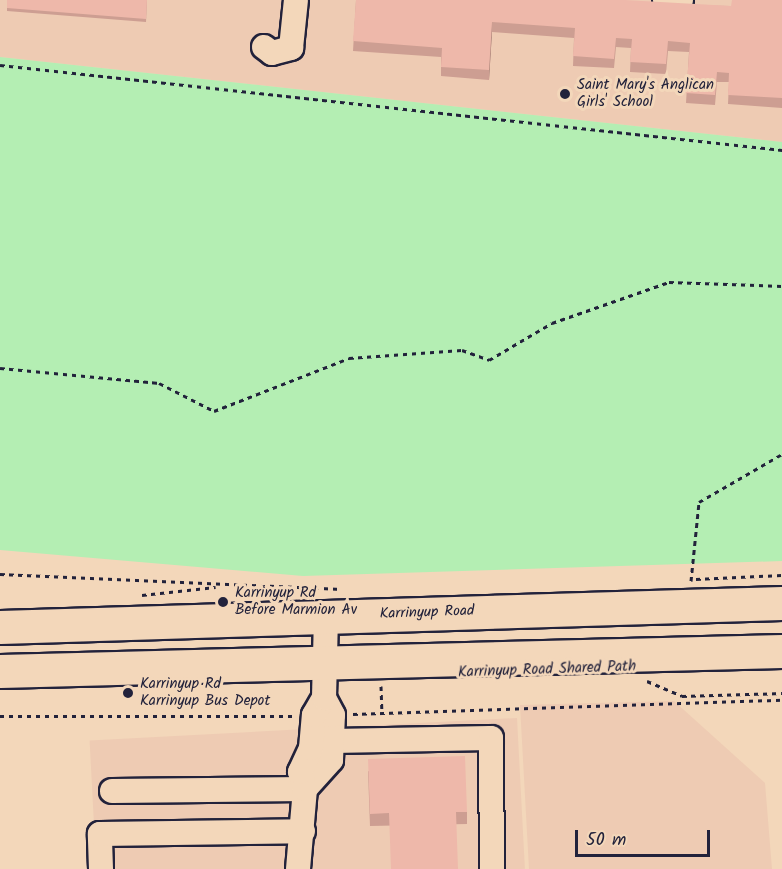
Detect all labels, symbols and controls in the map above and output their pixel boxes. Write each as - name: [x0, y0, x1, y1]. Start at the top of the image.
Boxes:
- place label: Saint Mary's Anglican Girls' School: [577, 76, 714, 111]
- marker: Saint Mary's Anglican Girls' School: [558, 87, 572, 101]
- place label: Karrinyup Rd Before Marmion Av: [235, 584, 357, 619]
- marker: Karrinyup Rd Before Marmion Av: [216, 595, 230, 609]
- street label: Karrinyup Road: [379, 602, 475, 624]
- street label: Karrinyup Road Shared Path: [458, 658, 636, 682]
- place label: Karrinyup Rd Karrinyup Bus Depot: [140, 675, 270, 710]
- marker: Karrinyup Rd Karrinyup Bus Depot: [121, 686, 135, 700]
- scale bar: [578, 818, 713, 856]
- text: 50 m: [586, 826, 626, 855]

